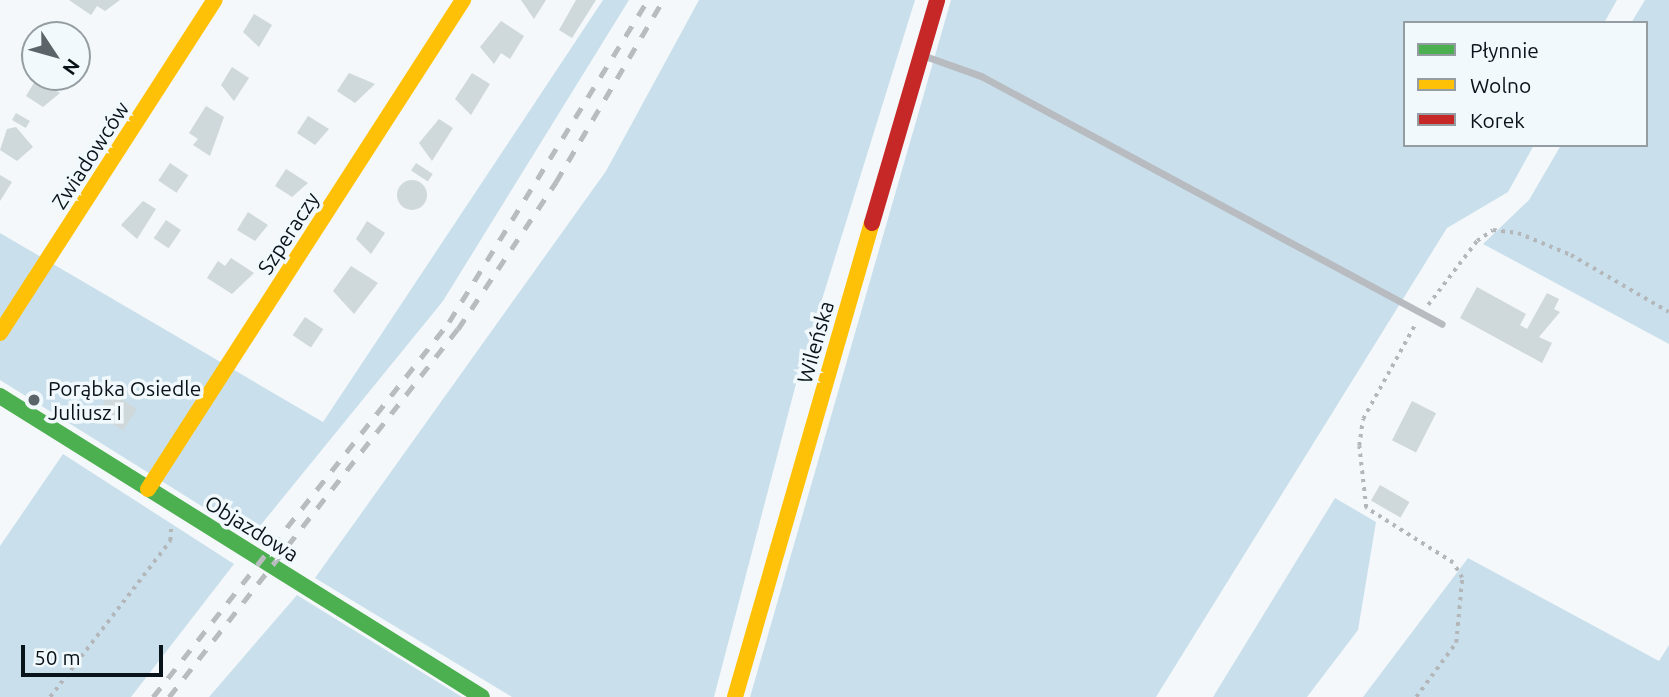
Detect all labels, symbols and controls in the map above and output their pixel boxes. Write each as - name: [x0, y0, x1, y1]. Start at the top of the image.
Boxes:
- north arrow: [21, 21, 91, 91]
- legend: [1403, 21, 1648, 147]
- text: Płynnie: [1470, 38, 1539, 62]
- text: N: [58, 55, 84, 79]
- text: Wolno: [1470, 73, 1531, 97]
- street label: Zwiadowców: [46, 97, 134, 213]
- text: Korek: [1470, 108, 1525, 132]
- street label: Szperaczy: [252, 187, 324, 279]
- street label: Wileńska: [791, 298, 839, 386]
- place label: Porąbka Osiedle Juliusz I: [48, 375, 201, 425]
- marker: Porąbka Osiedle Juliusz I: [26, 392, 42, 408]
- street label: Objazdowa: [201, 489, 303, 567]
- scale bar: [24, 630, 166, 674]
- text: 50 m: [34, 645, 81, 669]

